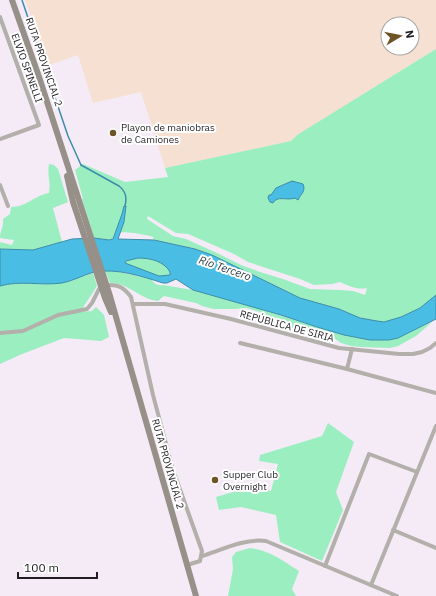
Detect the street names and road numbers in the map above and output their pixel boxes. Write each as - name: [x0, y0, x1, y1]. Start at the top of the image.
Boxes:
- street label: RUTA PROVINCIAL 2: [23, 16, 65, 108]
- street label: ELVIO SPINELLI: [8, 32, 46, 104]
- street label: REPÚBLICA DE SIRIA: [238, 307, 336, 345]
- street label: RUTA PROVINCIAL 2: [149, 417, 187, 511]

